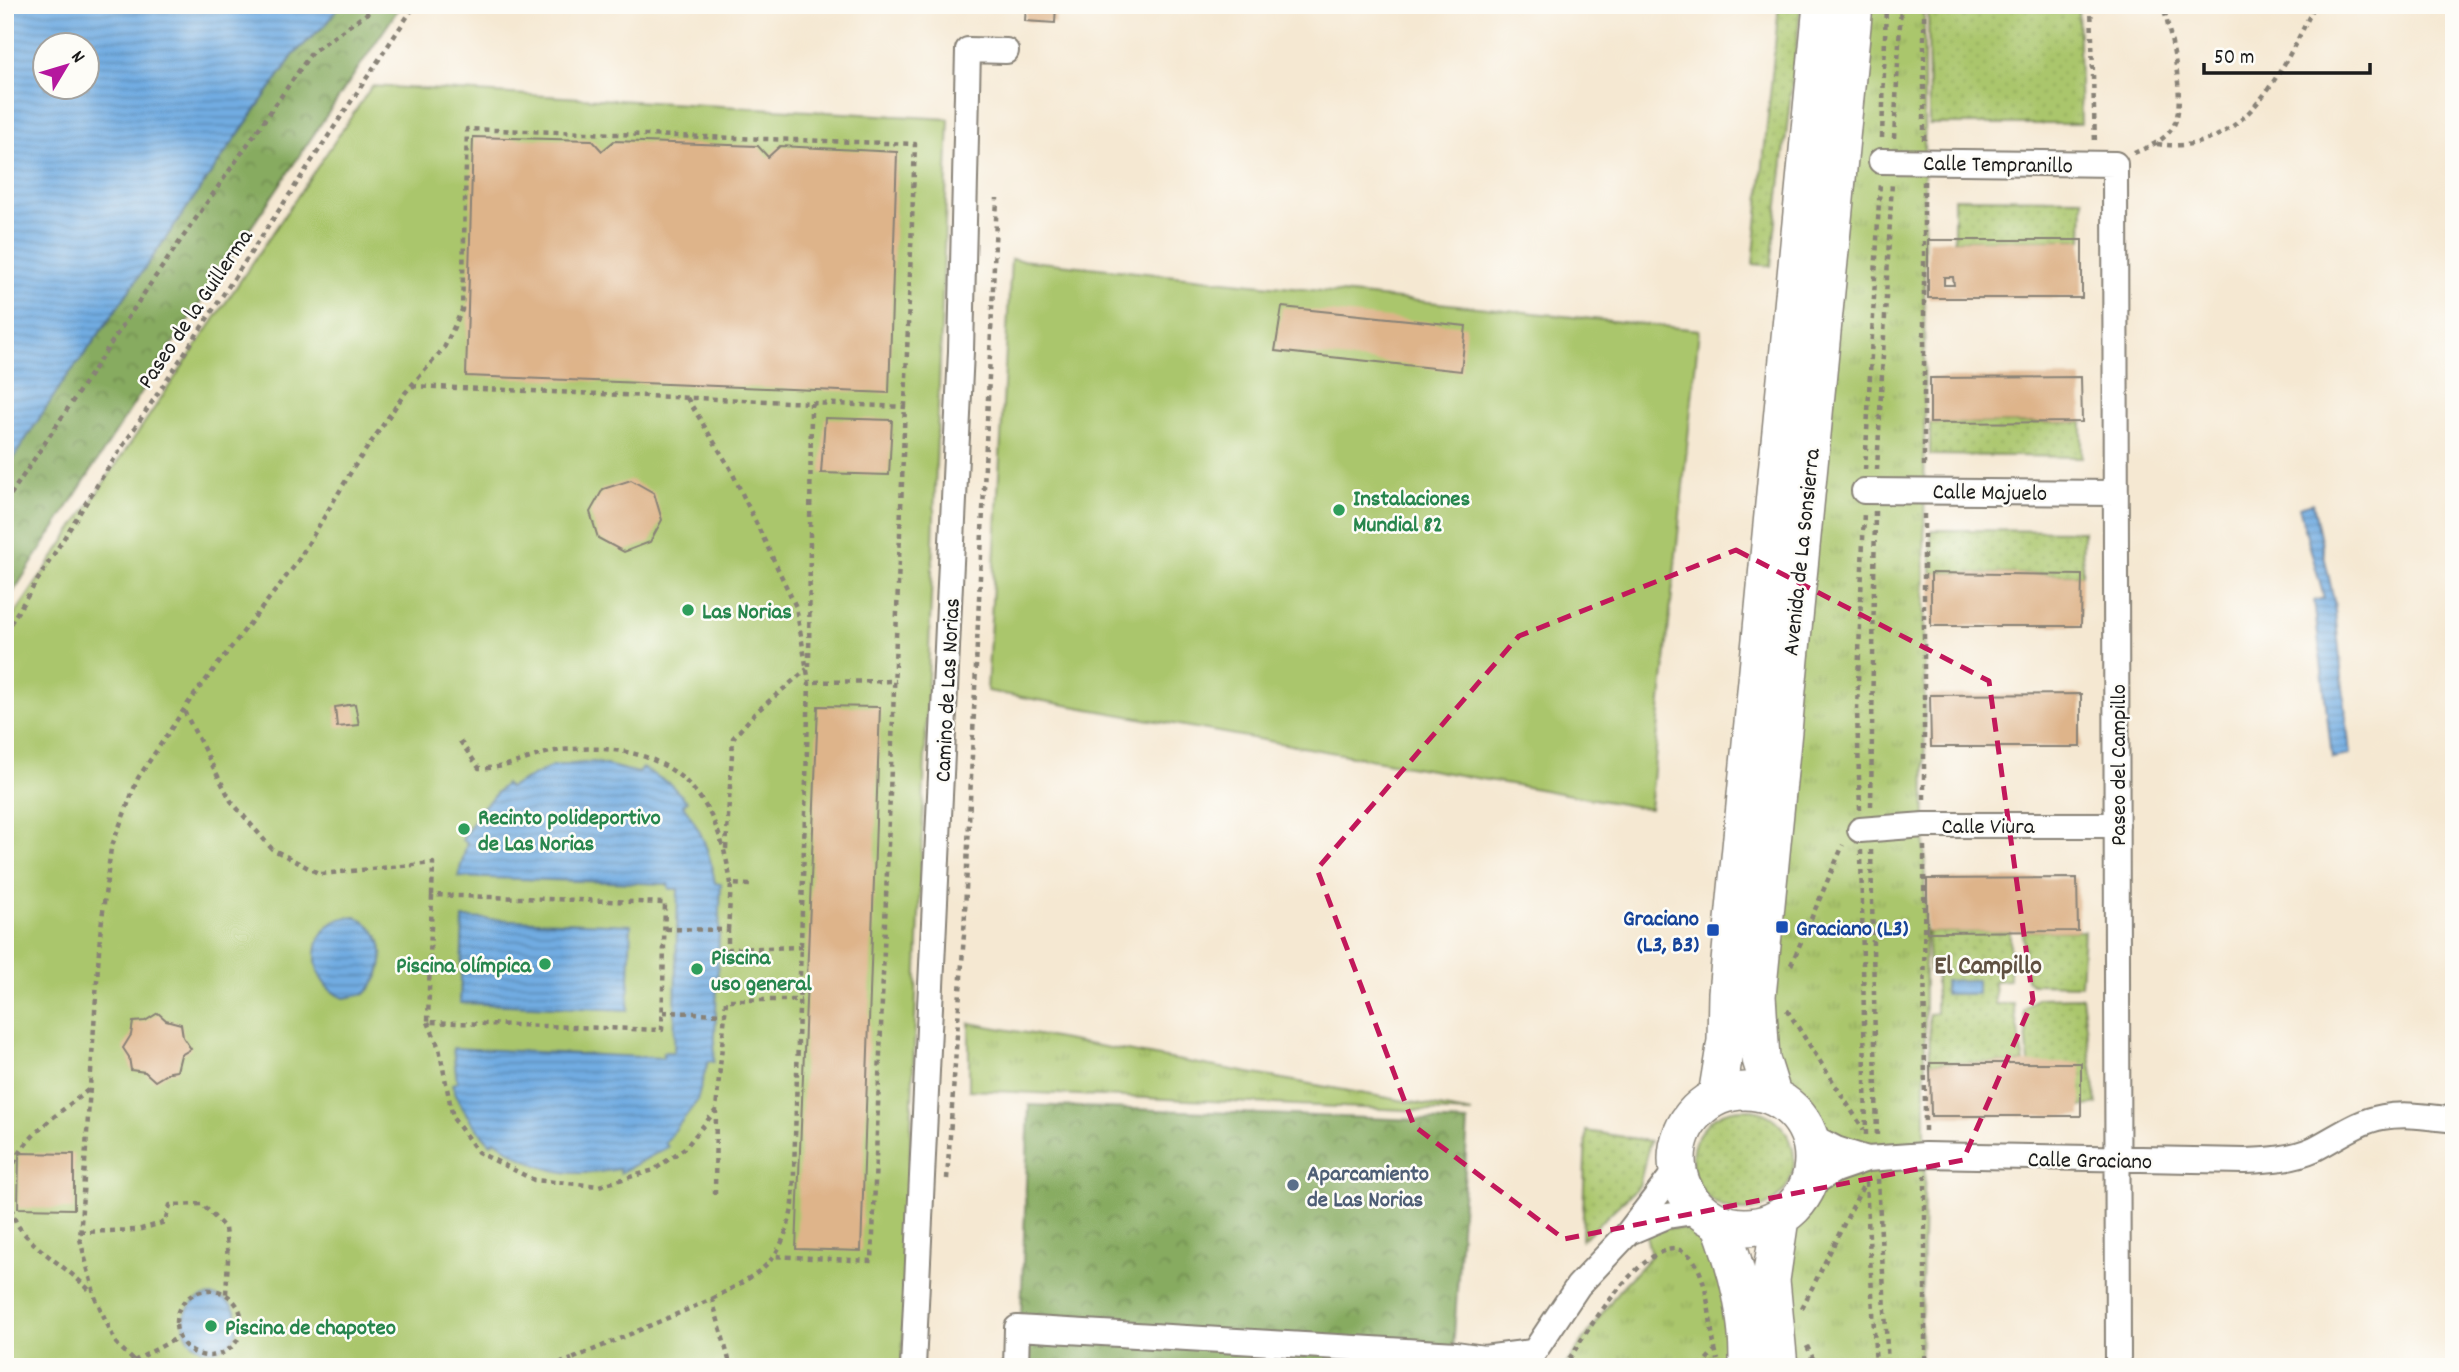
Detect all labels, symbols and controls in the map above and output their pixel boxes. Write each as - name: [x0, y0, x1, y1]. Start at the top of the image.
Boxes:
- north arrow: [32, 32, 102, 102]
- scale bar: [2204, 32, 2370, 76]
- text: 50 m: [2214, 44, 2254, 74]
- text: N: [63, 46, 90, 70]
- street label: Calle Tempranillo: [1923, 149, 2073, 184]
- street label: Paseo de la Guillerma: [131, 223, 263, 396]
- street label: Avenida de La Sonsierra: [1776, 446, 1831, 658]
- street label: Calle Majuelo: [1932, 477, 2047, 512]
- place label: Instalaciones Mundial 82: [1353, 484, 1470, 543]
- marker: Instalaciones Mundial 82: [1331, 502, 1347, 518]
- place label: Las Norias: [702, 597, 792, 630]
- street label: Camino de Las Norias: [928, 597, 971, 783]
- marker: Las Norias: [680, 602, 696, 618]
- street label: Paseo del Campillo: [2104, 684, 2137, 846]
- place label: Recinto polideportivo de Las Norias: [478, 803, 661, 862]
- street label: Calle Viura: [1942, 812, 2036, 845]
- marker: Recinto polideportivo de Las Norias: [456, 821, 472, 837]
- place label: Graciano (L3, B3): [1623, 904, 1699, 963]
- place label: Graciano (L3): [1796, 914, 1909, 947]
- marker: Graciano (L3): [1774, 919, 1790, 935]
- marker: Graciano (L3, B3): [1705, 922, 1721, 938]
- place label: Piscina uso general: [711, 943, 812, 1002]
- district label: El Campillo: [1934, 949, 2042, 986]
- place label: Piscina olímpica: [396, 951, 532, 984]
- marker: Piscina olímpica: [537, 956, 553, 972]
- marker: Piscina uso general: [689, 961, 705, 977]
- street label: Calle Graciano: [2027, 1145, 2152, 1180]
- place label: Aparcamiento de Las Norias: [1307, 1159, 1429, 1218]
- marker: Aparcamiento de Las Norias: [1285, 1177, 1301, 1193]
- place label: Piscina de chapoteo: [225, 1313, 396, 1346]
- marker: Piscina de chapoteo: [203, 1318, 219, 1334]

